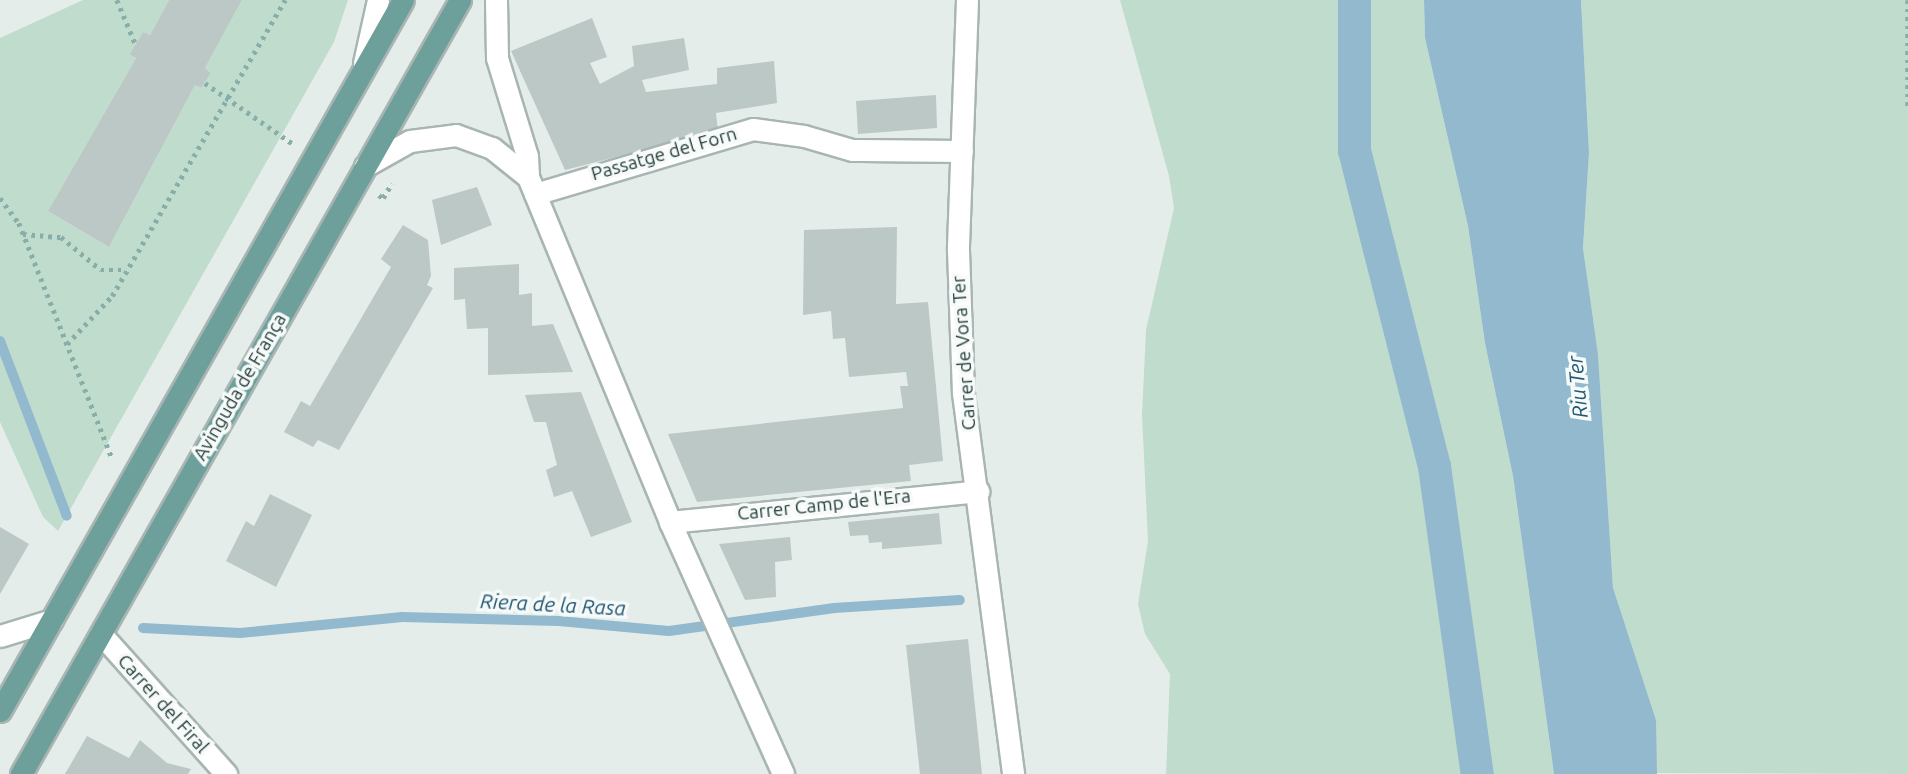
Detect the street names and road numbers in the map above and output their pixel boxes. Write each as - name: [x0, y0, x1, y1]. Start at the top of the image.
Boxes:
- street label: Passatge del Forn: [589, 122, 739, 186]
- street label: Carrer de Vora Ter: [947, 275, 981, 431]
- street label: Avinguda de França: [189, 310, 291, 464]
- street label: Carrer Camp de l'Era: [736, 485, 912, 525]
- street label: Carrer del Firal: [113, 650, 213, 758]

